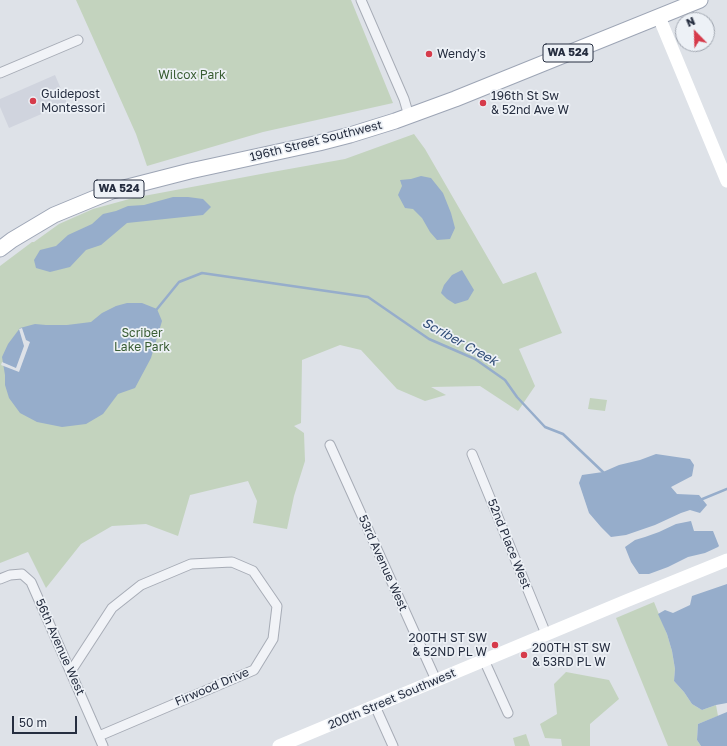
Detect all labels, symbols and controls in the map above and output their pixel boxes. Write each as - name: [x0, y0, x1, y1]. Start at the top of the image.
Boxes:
- north arrow: [675, 12, 715, 52]
- text: N: [684, 14, 697, 29]
- road number: WA 524: [543, 44, 593, 62]
- place label: Wendy's: [437, 47, 486, 61]
- marker: Wendy's: [424, 49, 434, 59]
- park label: Wilcox Park: [158, 68, 226, 82]
- place label: Guidepost Montessori: [41, 87, 105, 115]
- place label: 196th St Sw & 52nd Ave W: [491, 89, 569, 117]
- marker: Guidepost Montessori: [28, 96, 38, 106]
- marker: 196th St Sw & 52nd Ave W: [478, 98, 488, 108]
- street label: 196th Street Southwest: [248, 118, 384, 164]
- road number: WA 524: [94, 180, 144, 198]
- water label: Scriber Creek: [419, 315, 501, 369]
- park label: Scriber Lake Park: [114, 326, 170, 354]
- street label: 52nd Place West: [484, 497, 534, 591]
- street label: 53rd Avenue West: [355, 513, 411, 613]
- street label: 56th Avenue West: [32, 597, 88, 697]
- place label: 200TH ST SW & 52ND PL W: [409, 631, 487, 659]
- marker: 200TH ST SW & 52ND PL W: [490, 640, 500, 650]
- place label: 200TH ST SW & 53RD PL W: [532, 641, 610, 669]
- marker: 200TH ST SW & 53RD PL W: [519, 650, 529, 660]
- street label: Firwood Drive: [173, 665, 251, 709]
- street label: 200th Street Southwest: [326, 666, 458, 732]
- scale bar: [14, 708, 79, 734]
- text: 50 m: [19, 715, 47, 730]

